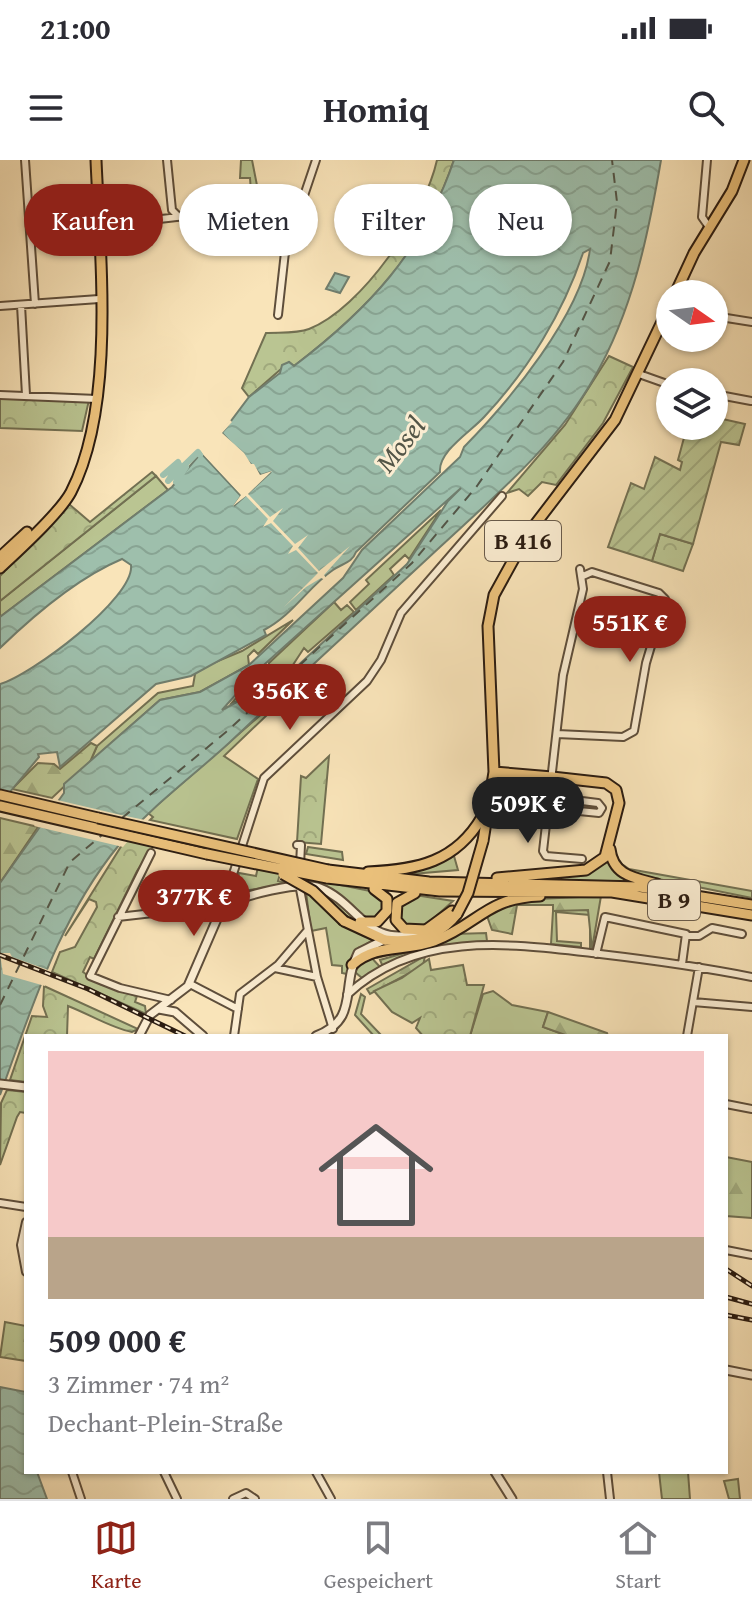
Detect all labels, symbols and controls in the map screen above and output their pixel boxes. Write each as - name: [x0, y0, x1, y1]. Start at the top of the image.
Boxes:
- text: 21:00: [40, 6, 111, 50]
- text: Homiq: [323, 82, 429, 135]
- icon: menu: [24, 86, 68, 130]
- icon: search: [684, 86, 728, 130]
- chip: Kaufen: [24, 184, 163, 256]
- chip: Mieten: [179, 184, 318, 256]
- chip: Filter: [334, 184, 453, 256]
- chip: Neu: [469, 184, 572, 256]
- north arrow: [656, 280, 728, 352]
- map controls: [656, 280, 728, 440]
- button: layers: [656, 368, 728, 440]
- water label: Mosel: [365, 407, 435, 480]
- road number: B 416: [485, 521, 561, 561]
- pin: 551K €: [565, 596, 695, 664]
- text: 551K €: [592, 602, 668, 641]
- pin: 356K €: [225, 664, 355, 732]
- text: 356K €: [252, 670, 328, 709]
- pin: 509K €: [463, 777, 593, 845]
- text: 509K €: [490, 783, 566, 822]
- pin: 377K €: [129, 870, 259, 938]
- text: 377K €: [156, 876, 232, 915]
- road number: B 9: [648, 880, 700, 920]
- icon: home: [304, 1103, 448, 1247]
- text: 509 000 €: [48, 1315, 186, 1364]
- text: 3 Zimmer · 74 m²: [48, 1364, 229, 1403]
- text: Dechant-Plein-Straße: [48, 1403, 283, 1442]
- tab: Karte: [91, 1516, 142, 1596]
- tab: Gespeichert: [324, 1516, 433, 1596]
- tab: Start: [615, 1516, 661, 1596]

